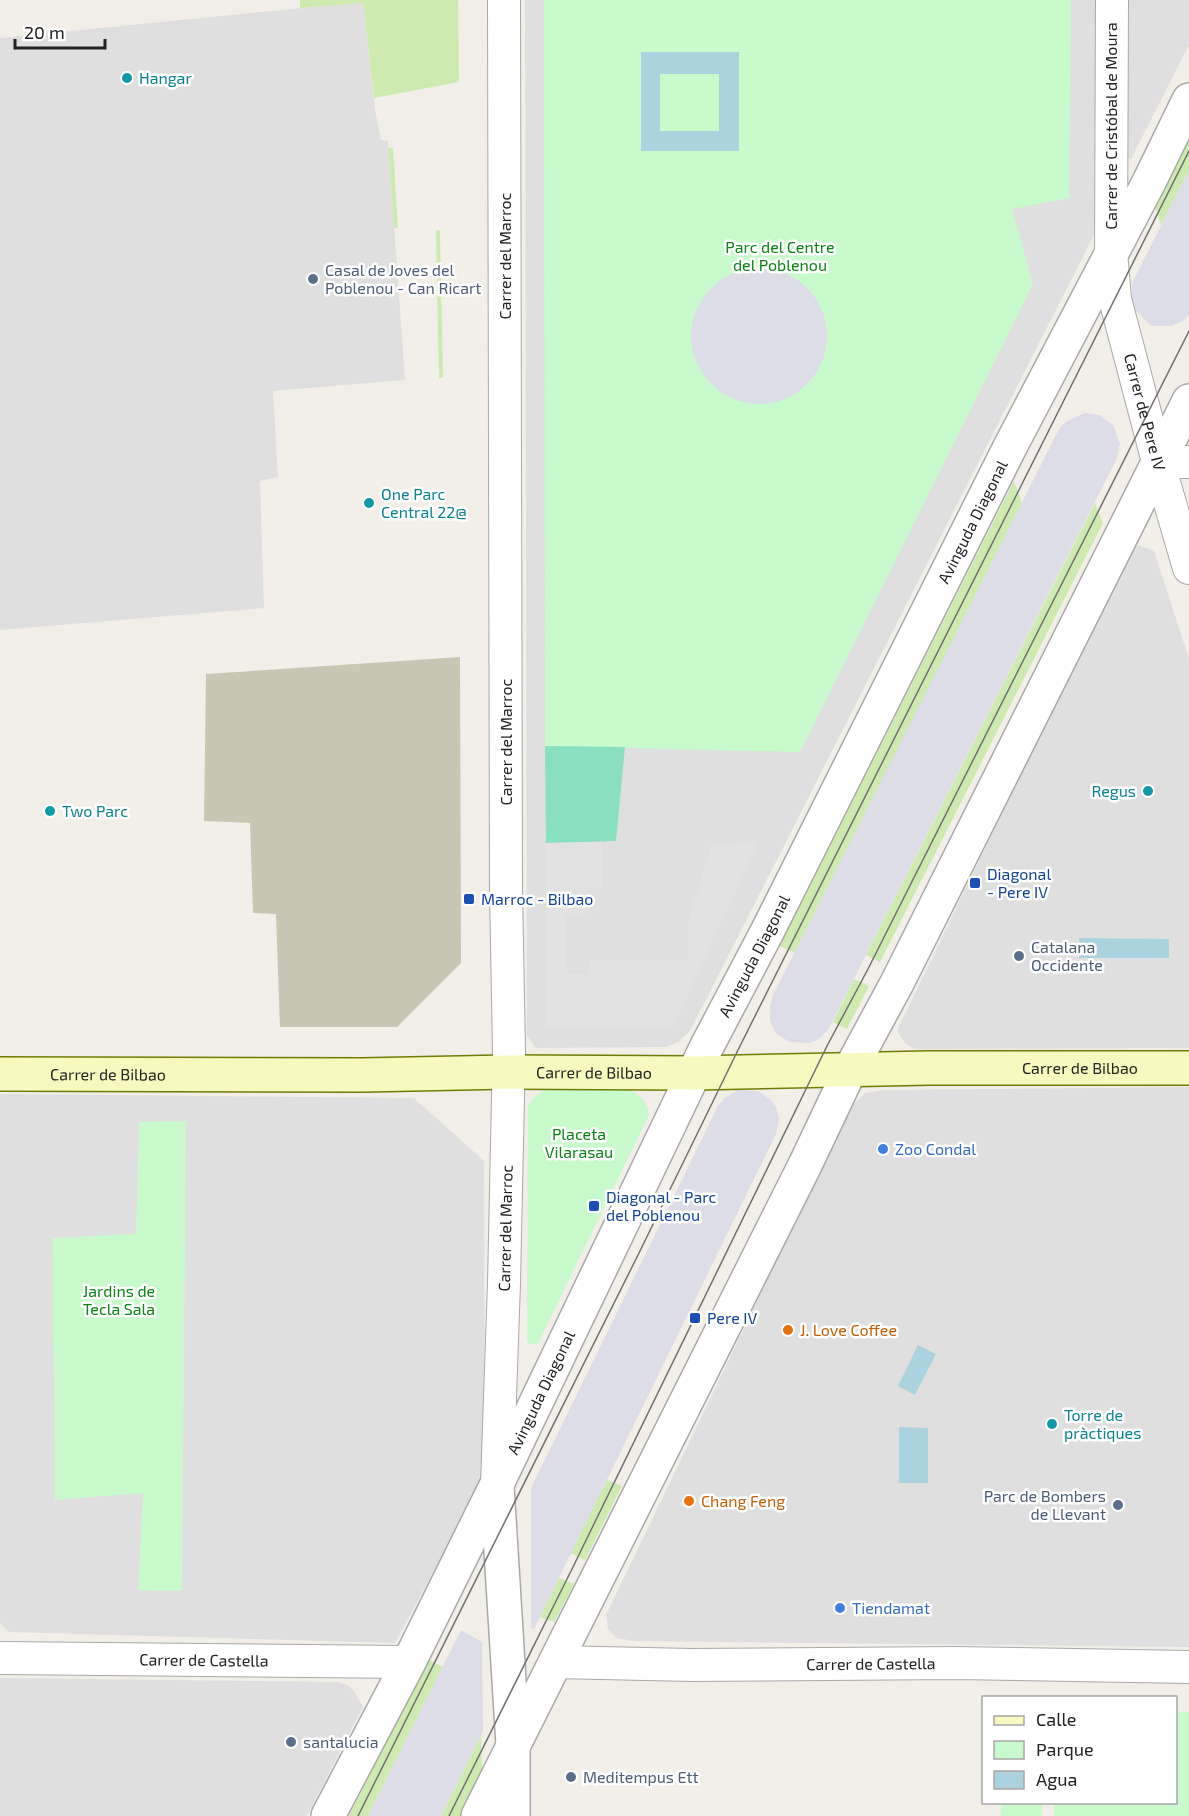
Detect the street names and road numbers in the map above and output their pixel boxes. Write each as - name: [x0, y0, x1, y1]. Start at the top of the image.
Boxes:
- street label: Carrer de Cristóbal de Moura: [1101, 22, 1120, 230]
- street label: Carrer del Marroc: [495, 192, 514, 319]
- street label: Carrer de Pere IV: [1121, 351, 1170, 473]
- street label: Avinguda Diagonal: [933, 457, 1011, 586]
- street label: Carrer del Marroc: [496, 678, 515, 805]
- street label: Avinguda Diagonal: [714, 891, 793, 1020]
- street label: Carrer de Bilbao: [1022, 1058, 1138, 1077]
- street label: Carrer de Bilbao: [536, 1062, 652, 1082]
- street label: Carrer de Bilbao: [50, 1064, 166, 1083]
- street label: Carrer del Marroc: [494, 1164, 516, 1292]
- street label: Avinguda Diagonal: [503, 1327, 578, 1457]
- street label: Carrer de Castella: [139, 1649, 269, 1670]
- street label: Carrer de Castella: [806, 1653, 936, 1673]

